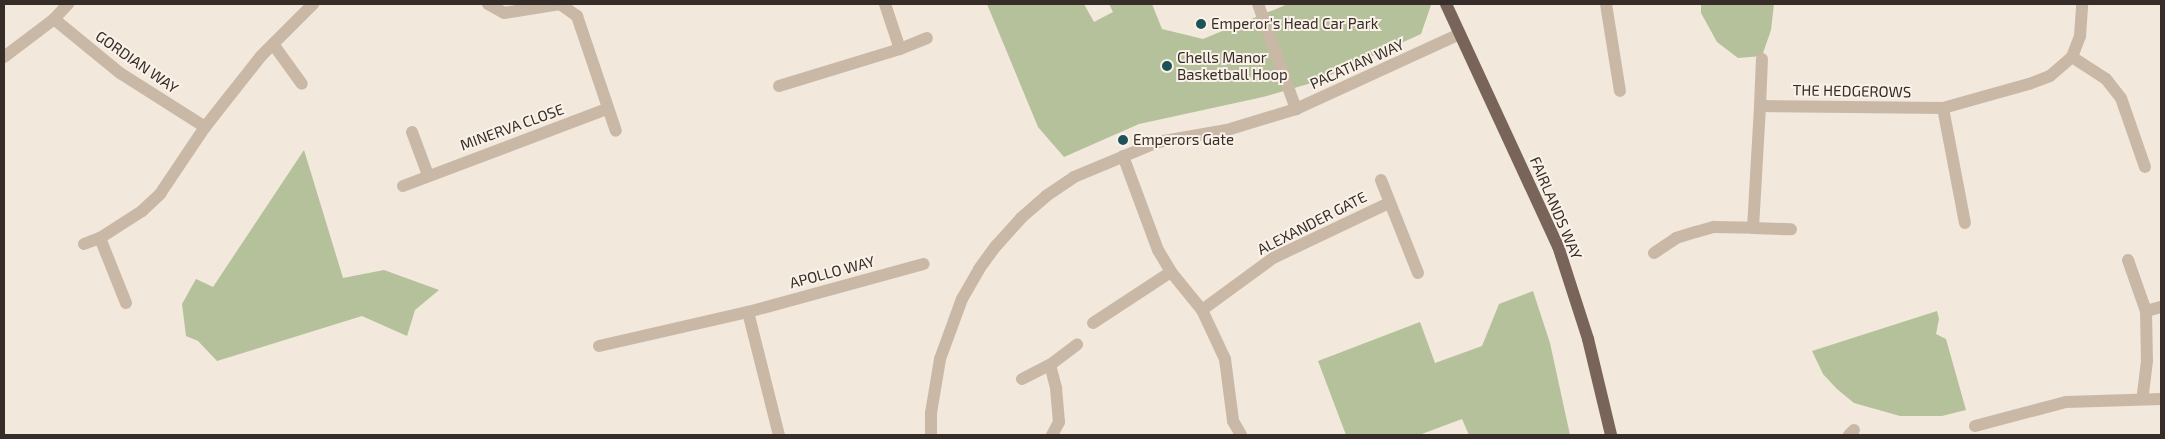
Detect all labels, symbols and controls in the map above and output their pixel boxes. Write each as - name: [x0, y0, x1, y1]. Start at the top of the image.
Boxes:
- place label: Emperor's Head Car Park: [1211, 15, 1379, 33]
- marker: Emperor's Head Car Park: [1195, 18, 1207, 30]
- street label: GORDIAN WAY: [92, 27, 182, 97]
- street label: PACATIAN WAY: [1307, 35, 1407, 93]
- place label: Chells Manor Basketball Hoop: [1177, 48, 1288, 83]
- marker: Chells Manor Basketball Hoop: [1161, 60, 1173, 72]
- street label: THE HEDGEROWS: [1793, 81, 1911, 101]
- street label: MINERVA CLOSE: [458, 100, 566, 154]
- place label: Emperors Gate: [1133, 131, 1234, 149]
- marker: Emperors Gate: [1117, 134, 1129, 146]
- street label: FAIRLANDS WAY: [1526, 154, 1586, 262]
- street label: ALEXANDER GATE: [1254, 188, 1370, 258]
- street label: APOLLO WAY: [787, 252, 877, 292]

